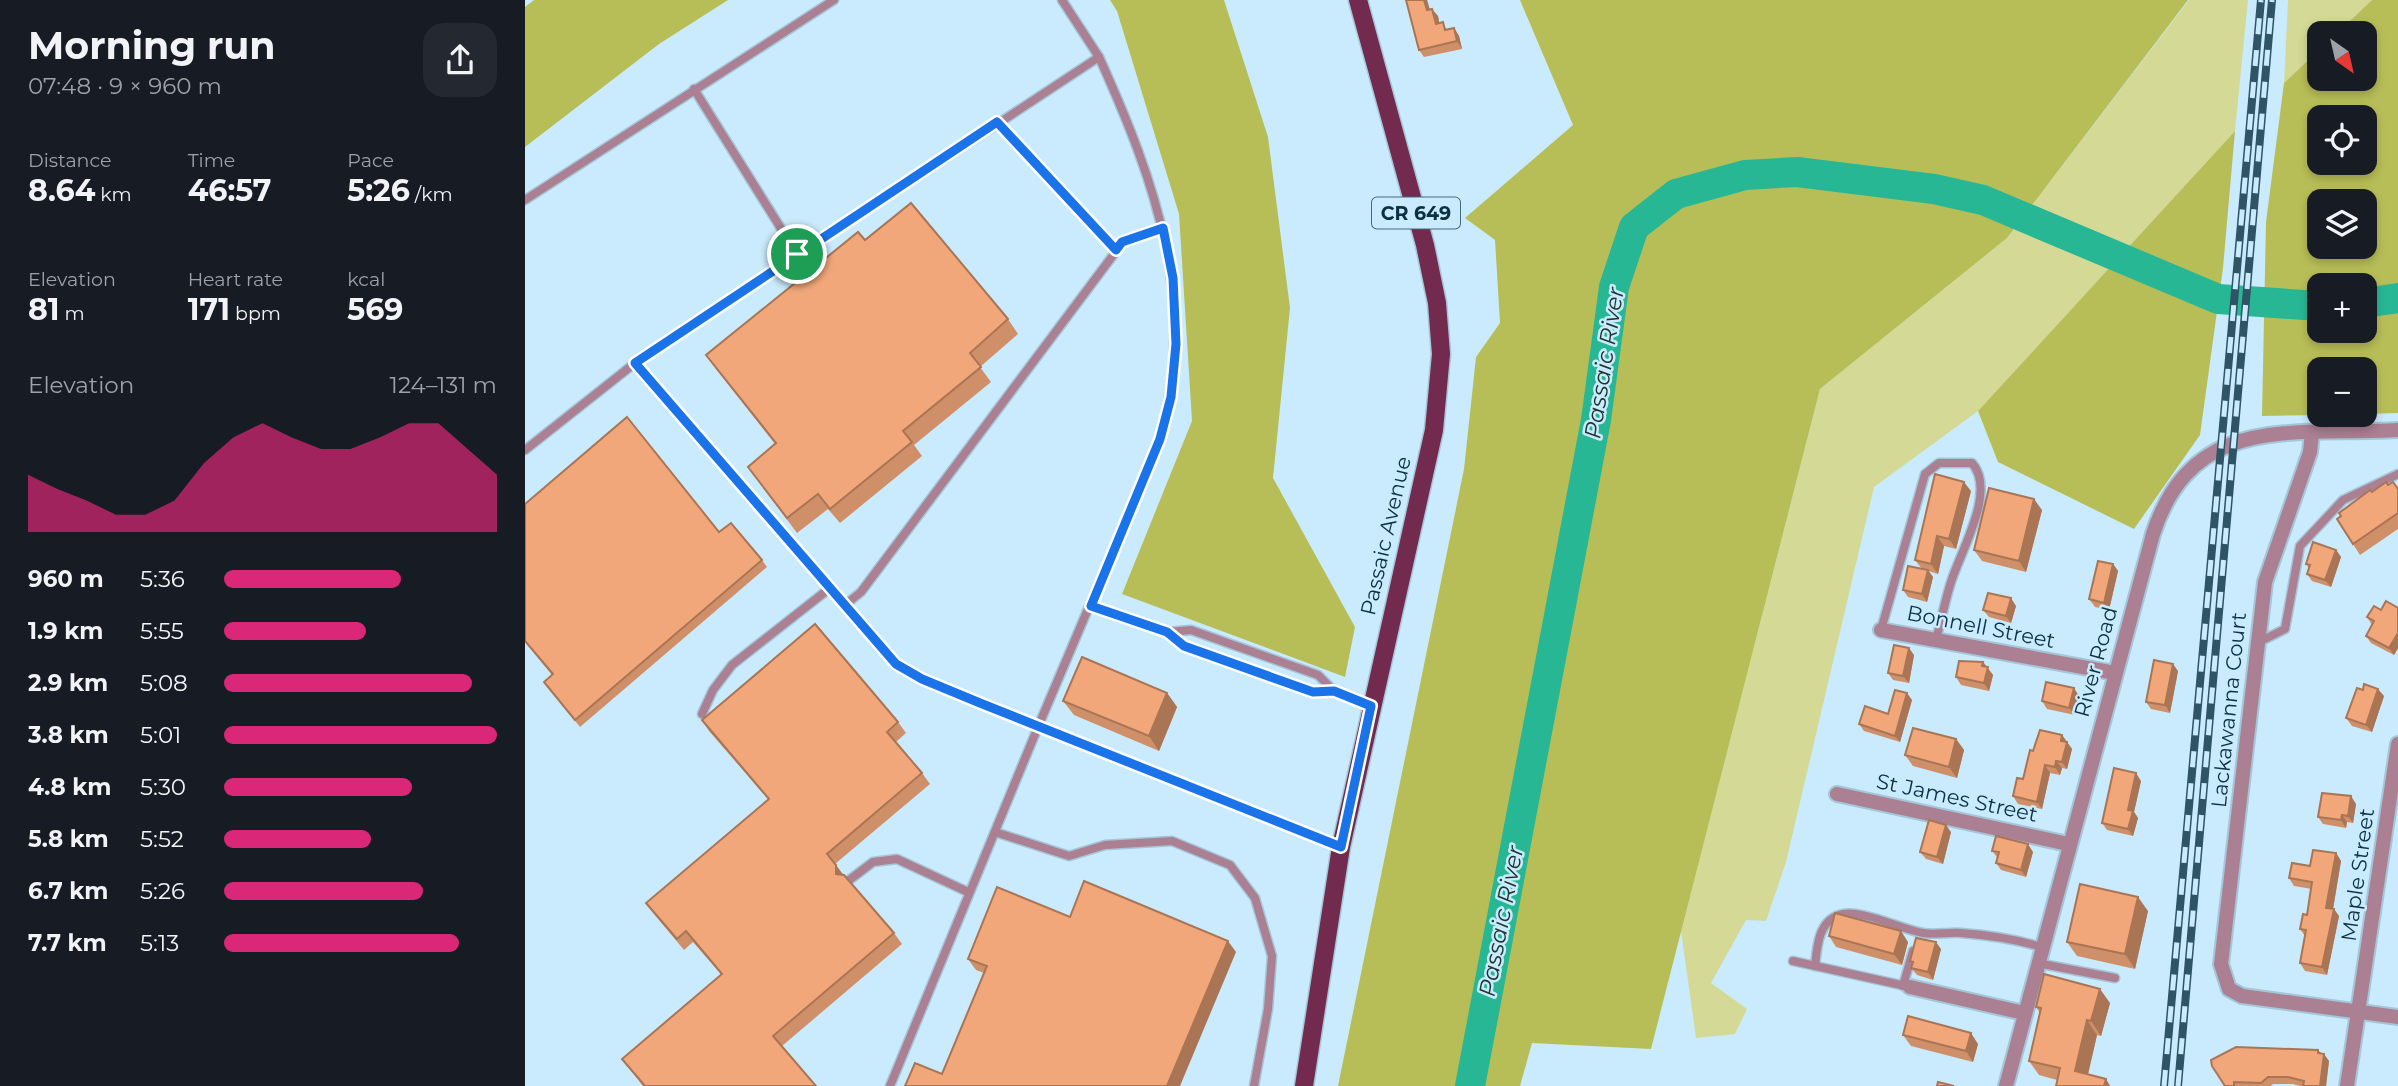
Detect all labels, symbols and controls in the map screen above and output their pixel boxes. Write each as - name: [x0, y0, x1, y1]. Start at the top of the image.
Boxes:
- north arrow: [2307, 21, 2377, 91]
- map controls: [2307, 21, 2377, 427]
- text: Morning run: [28, 22, 276, 69]
- button: share: [423, 23, 497, 97]
- text: 07:48 · 9 × 960 m: [28, 72, 222, 100]
- button: locate: [2307, 105, 2377, 175]
- text: Distance: [28, 149, 111, 172]
- text: Time: [188, 149, 235, 172]
- text: Pace: [347, 149, 394, 172]
- text: 8.64: [28, 172, 95, 209]
- text: 46:57: [188, 172, 271, 209]
- text: 5:26: [347, 172, 410, 209]
- text: km: [95, 183, 132, 206]
- text: /km: [410, 183, 453, 206]
- button: layers: [2307, 189, 2377, 259]
- road number: CR 649: [1372, 197, 1460, 228]
- pin: [767, 224, 827, 284]
- icon: arrive: [778, 235, 816, 273]
- text: Elevation: [28, 268, 116, 291]
- text: Heart rate: [188, 268, 283, 291]
- text: kcal: [347, 268, 385, 291]
- button: +: [2307, 273, 2377, 343]
- water label: Passaic River: [1578, 284, 1630, 441]
- text: 81: [28, 291, 60, 328]
- text: 171: [188, 291, 230, 328]
- text: 569: [347, 291, 403, 328]
- text: m: [60, 302, 85, 325]
- text: bpm: [230, 302, 281, 325]
- button: −: [2307, 357, 2377, 427]
- text: Elevation: [28, 371, 134, 399]
- text: 124–131 m: [390, 371, 497, 399]
- street label: Passaic Avenue: [1355, 454, 1416, 618]
- text: 960 m: [28, 565, 104, 593]
- text: 5:36: [140, 565, 185, 593]
- street label: Bonnell Street: [1905, 600, 2057, 653]
- street label: River Road: [2069, 604, 2122, 720]
- street label: Lackawanna Court: [2206, 611, 2251, 809]
- text: 1.9 km: [28, 617, 103, 645]
- text: 5:55: [140, 617, 184, 645]
- text: 2.9 km: [28, 669, 108, 697]
- text: 5:08: [140, 669, 188, 697]
- text: 3.8 km: [28, 721, 109, 749]
- text: 5:01: [140, 721, 181, 749]
- street label: St James Street: [1874, 768, 2040, 827]
- text: 4.8 km: [28, 773, 111, 801]
- text: 5:30: [140, 773, 186, 801]
- street label: Maple Street: [2336, 807, 2379, 943]
- text: 5.8 km: [28, 825, 109, 853]
- text: 5:52: [140, 825, 184, 853]
- water label: Passaic River: [1473, 842, 1529, 999]
- text: 6.7 km: [28, 877, 108, 905]
- text: 5:26: [140, 877, 185, 905]
- text: 7.7 km: [28, 929, 107, 957]
- text: 5:13: [140, 929, 179, 957]

